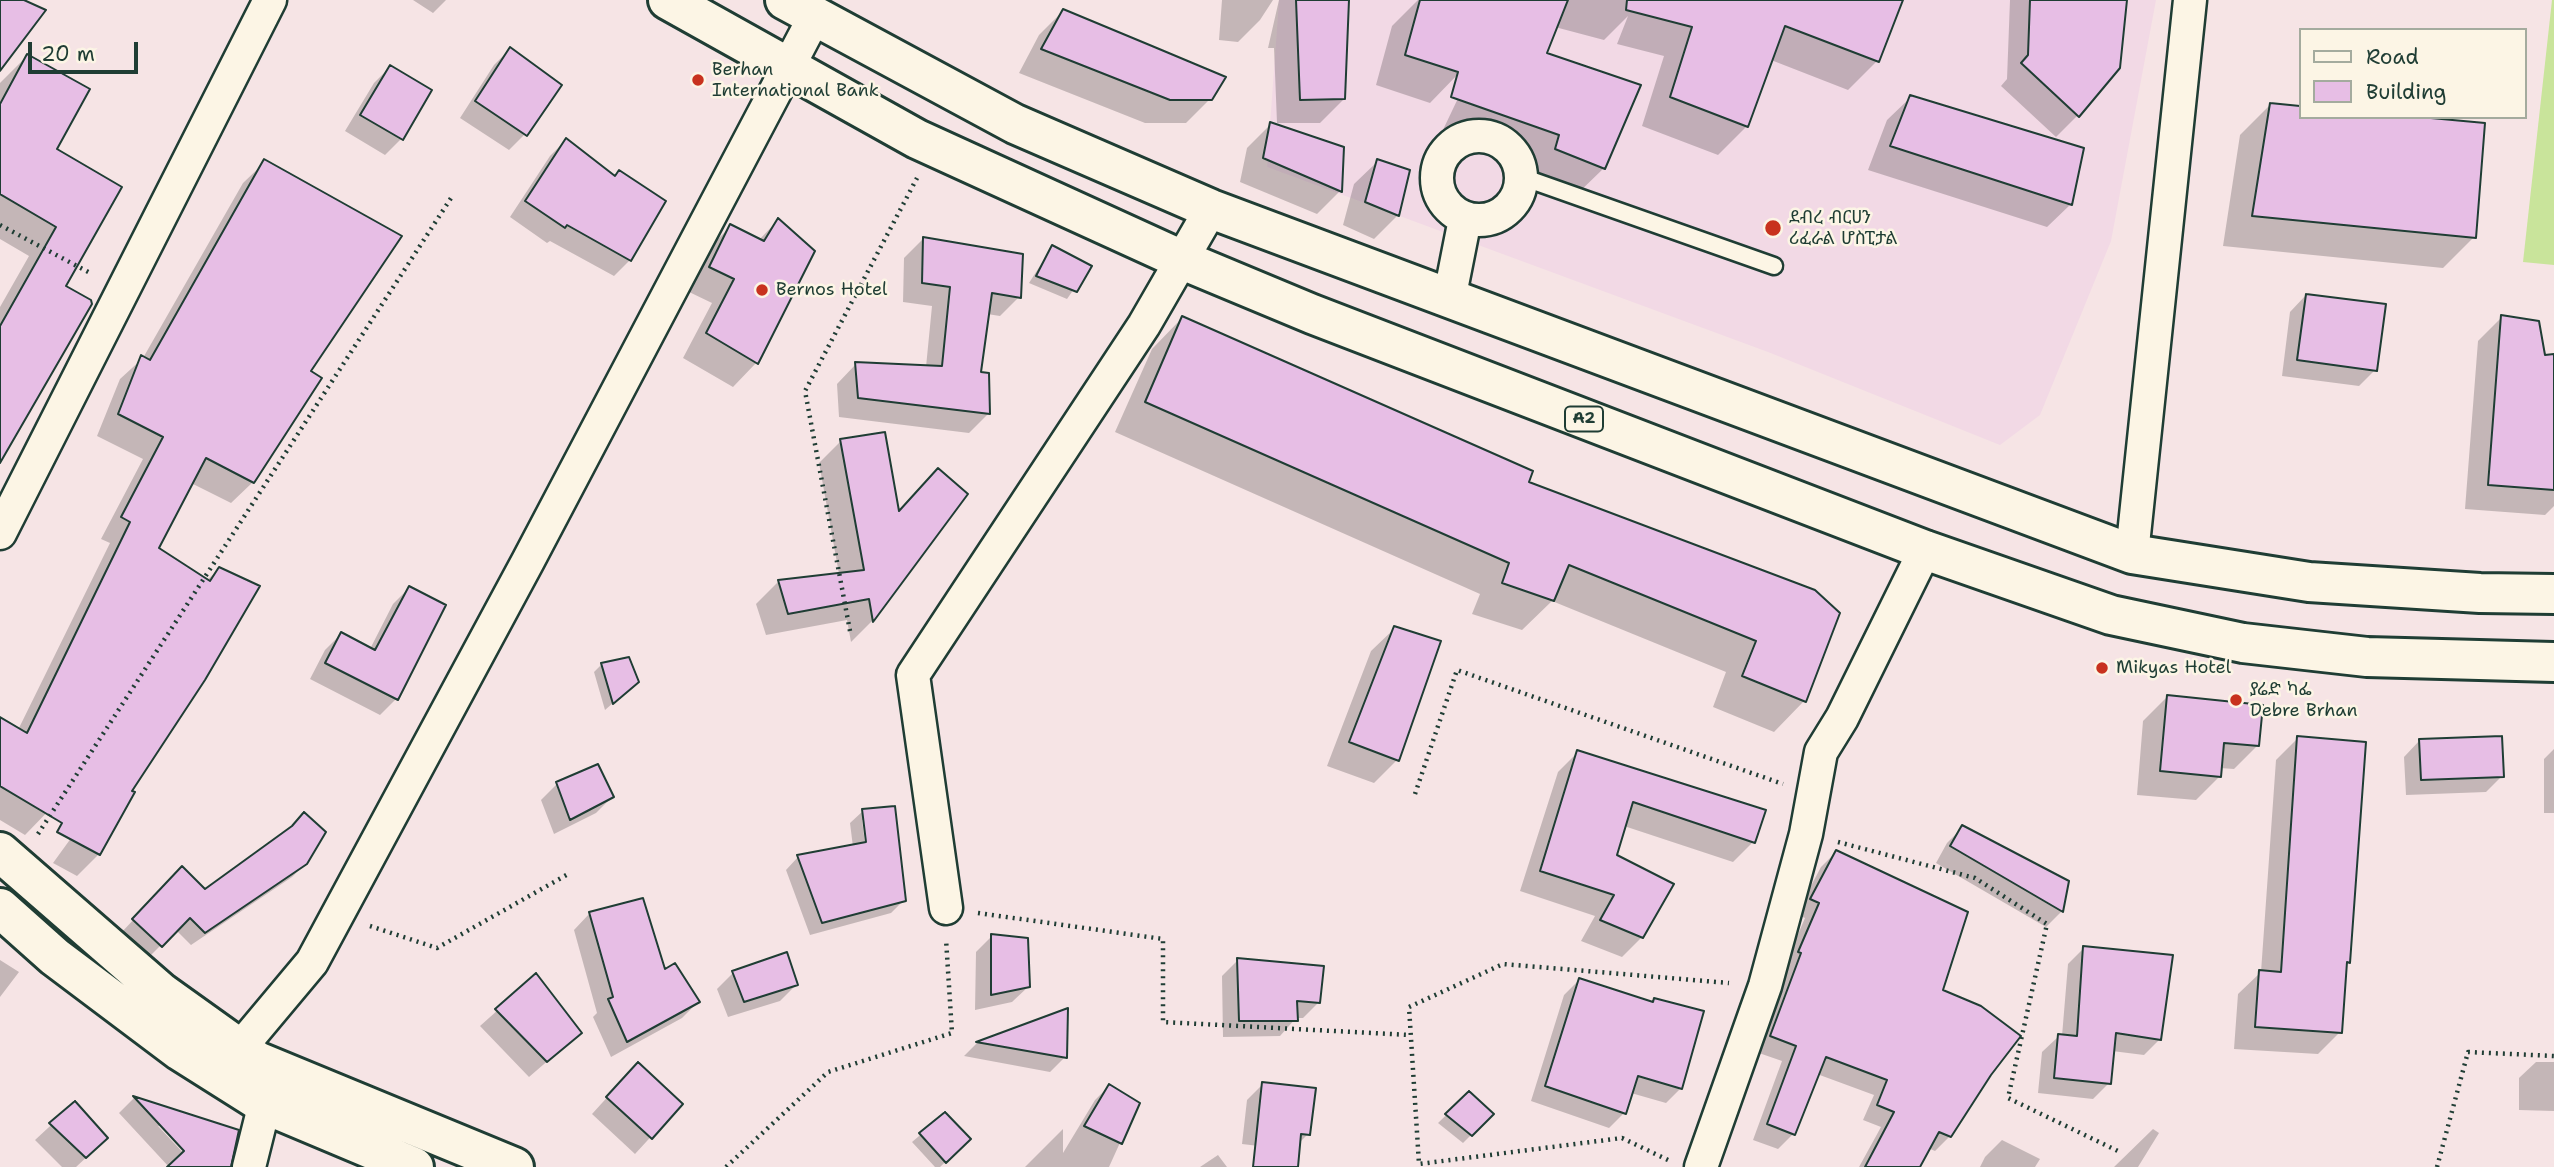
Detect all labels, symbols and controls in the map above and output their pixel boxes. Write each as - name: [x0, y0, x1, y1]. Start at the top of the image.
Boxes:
- scale bar: [32, 28, 142, 72]
- legend: [2298, 28, 2526, 119]
- text: 20 m: [41, 40, 95, 68]
- text: Road: [2366, 43, 2419, 71]
- place label: Berhan International Bank: [712, 59, 879, 102]
- marker: Berhan International Bank: [690, 72, 706, 88]
- text: Building: [2366, 78, 2446, 106]
- place label: ደብረ ብርሀን ሪፈራል ሆስፒታል: [1789, 207, 1898, 249]
- marker: ደብረ ብርሀን ሪፈራል ሆስፒታል: [1763, 218, 1783, 238]
- place label: Bernos Hotel: [776, 279, 887, 301]
- marker: Bernos Hotel: [754, 282, 770, 298]
- road number: A2: [1565, 406, 1603, 432]
- place label: Mikyas Hotel: [2116, 657, 2231, 679]
- marker: Mikyas Hotel: [2094, 660, 2110, 676]
- place label: ያሬድ ካፌ Debre Brhan: [2250, 679, 2357, 722]
- marker: ያሬድ ካፌ Debre Brhan: [2228, 692, 2244, 708]

